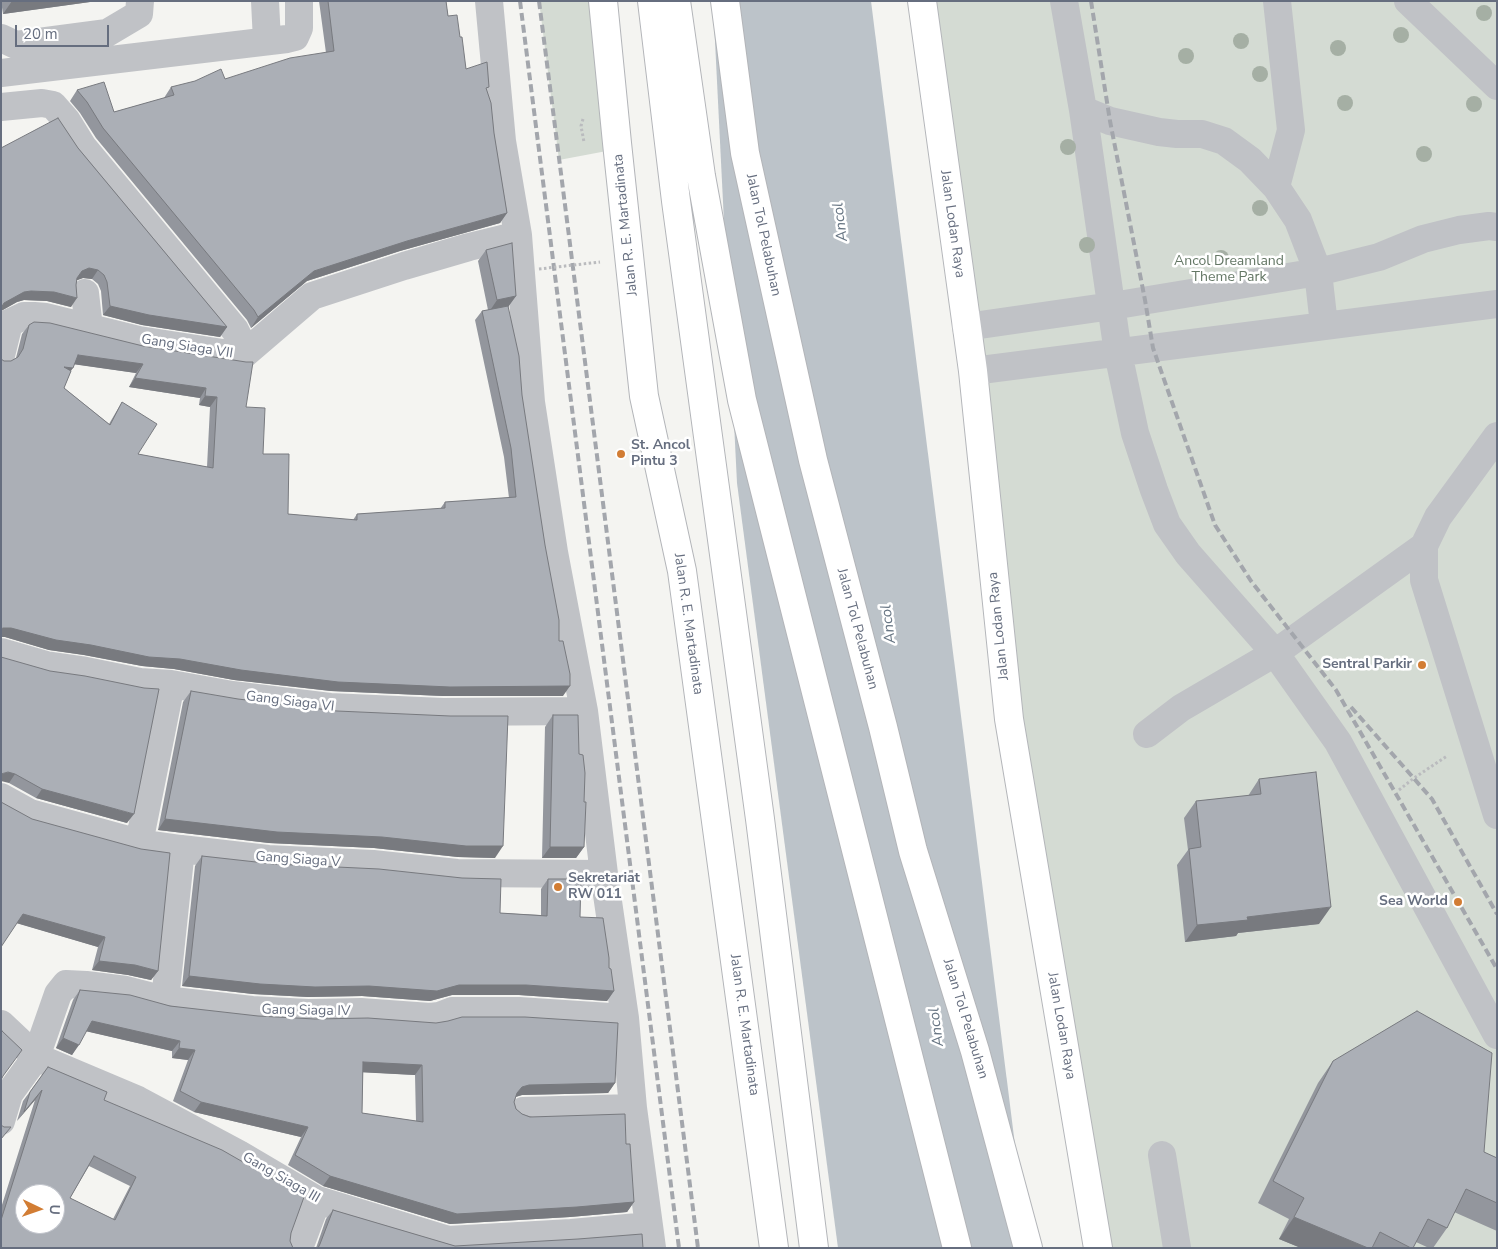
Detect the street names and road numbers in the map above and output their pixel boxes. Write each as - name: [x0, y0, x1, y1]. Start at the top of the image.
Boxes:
- street label: Jalan R. E. Martadinata: [610, 153, 642, 297]
- street label: Jalan Lodan Raya: [936, 169, 968, 279]
- street label: Jalan Tol Pelabuhan: [742, 172, 784, 298]
- street label: Gang Siaga VII: [140, 331, 234, 363]
- street label: Jalan R. E. Martadinata: [670, 552, 706, 696]
- street label: Jalan Tol Pelabuhan: [833, 567, 881, 691]
- street label: Jalan Lodan Raya: [985, 571, 1013, 681]
- street label: Gang Siaga VI: [245, 688, 335, 716]
- street label: Gang Siaga V: [255, 849, 341, 871]
- street label: Jalan R. E. Martadinata: [726, 953, 762, 1097]
- street label: Jalan Tol Pelabuhan: [939, 957, 991, 1081]
- street label: Jalan Lodan Raya: [1043, 971, 1079, 1081]
- street label: Gang Siaga IV: [261, 1002, 351, 1020]
- street label: Gang Siaga III: [239, 1149, 323, 1207]

